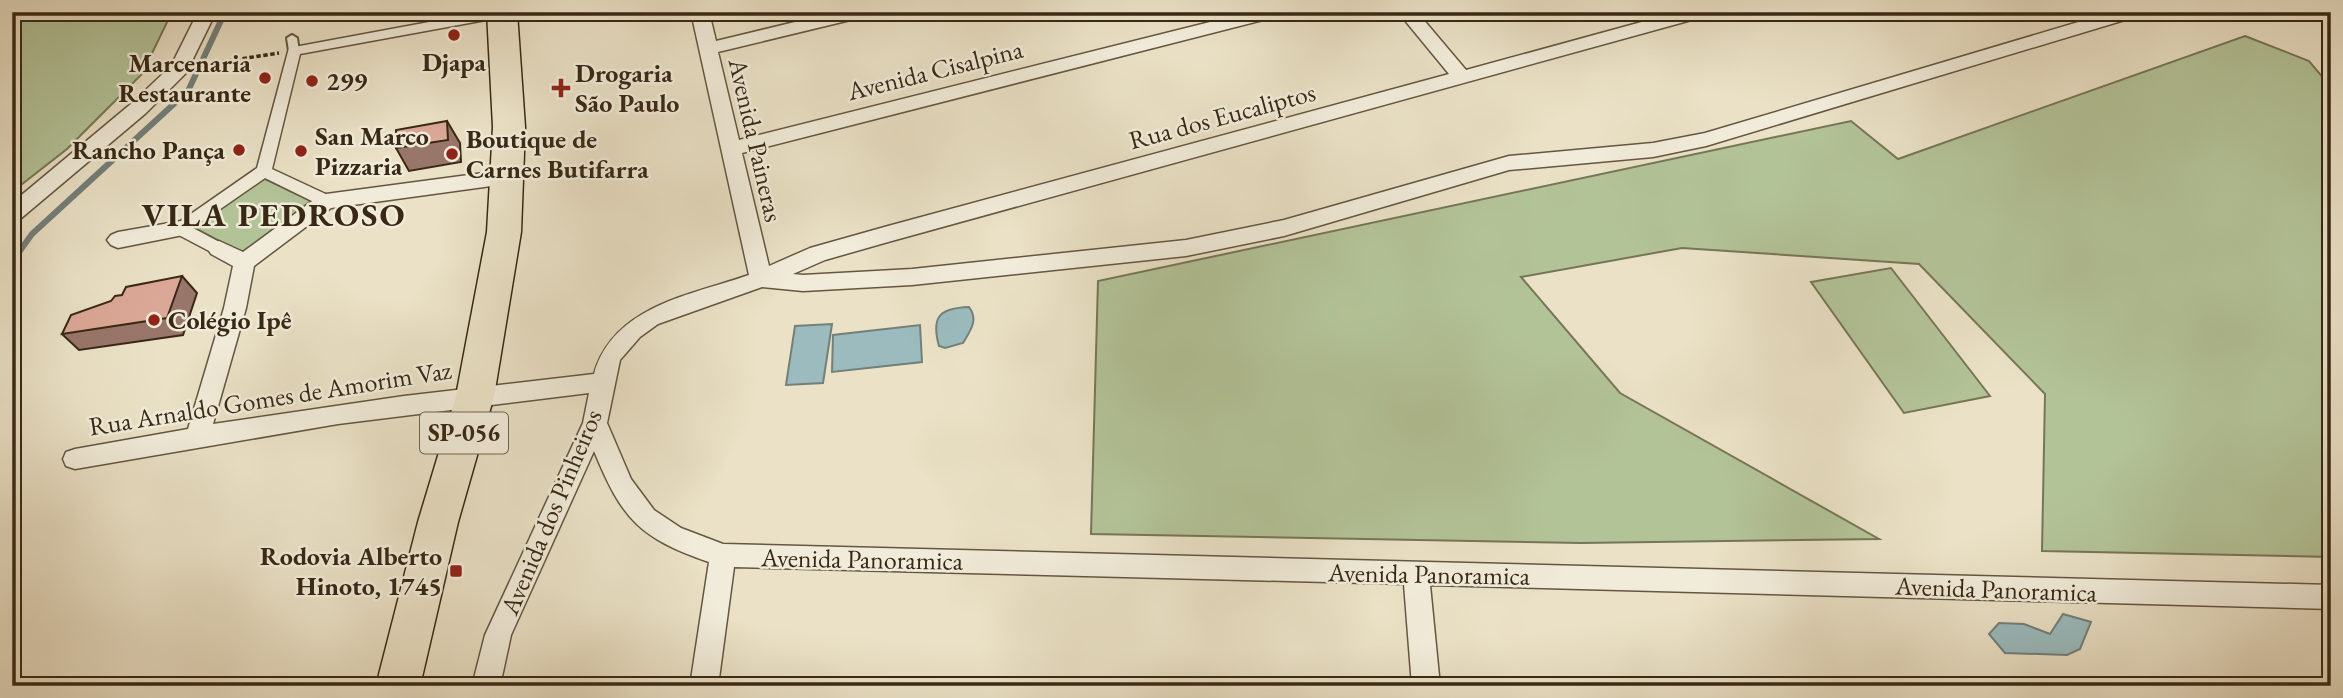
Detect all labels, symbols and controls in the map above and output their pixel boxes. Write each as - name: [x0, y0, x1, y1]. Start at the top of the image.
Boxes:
- marker: Djapa: [446, 27, 462, 43]
- street label: Avenida Cisalpina: [843, 32, 1027, 108]
- place label: Djapa: [422, 45, 487, 79]
- place label: Marcenaria Restaurante: [119, 46, 252, 110]
- street label: Avenida Paineras: [720, 54, 791, 225]
- place label: Drogaria São Paulo: [575, 56, 679, 120]
- place label: 299: [326, 64, 368, 98]
- marker: Marcenaria Restaurante: [257, 70, 273, 86]
- marker: 299: [304, 73, 320, 89]
- street label: Rua dos Eucaliptos: [1125, 75, 1319, 157]
- marker: Drogaria São Paulo: [553, 80, 569, 96]
- place label: San Marco Pizzaria: [315, 119, 429, 183]
- place label: Boutique de Carnes Butifarra: [466, 122, 649, 186]
- place label: Rancho Pança: [72, 133, 226, 167]
- marker: Rancho Pança: [231, 142, 247, 158]
- marker: San Marco Pizzaria: [293, 143, 309, 159]
- marker: Boutique de Carnes Butifarra: [444, 146, 460, 162]
- district label: VILA PEDROSO: [141, 193, 407, 236]
- place label: Colégio Ipê: [168, 303, 292, 337]
- marker: Colégio Ipê: [146, 312, 162, 328]
- street label: Rua Arnaldo Gomes de Amorim Vaz: [86, 353, 454, 443]
- street label: Avenida dos Pinheiros: [492, 404, 610, 621]
- road number: SP-056: [420, 412, 508, 453]
- place label: Rodovia Alberto Hinoto, 1745: [260, 539, 442, 603]
- street label: Avenida Panoramica: [760, 540, 964, 578]
- street label: Avenida Panoramica: [1327, 555, 1531, 593]
- marker: Rodovia Alberto Hinoto, 1745: [448, 563, 464, 579]
- street label: Avenida Panoramica: [1893, 568, 2098, 610]

